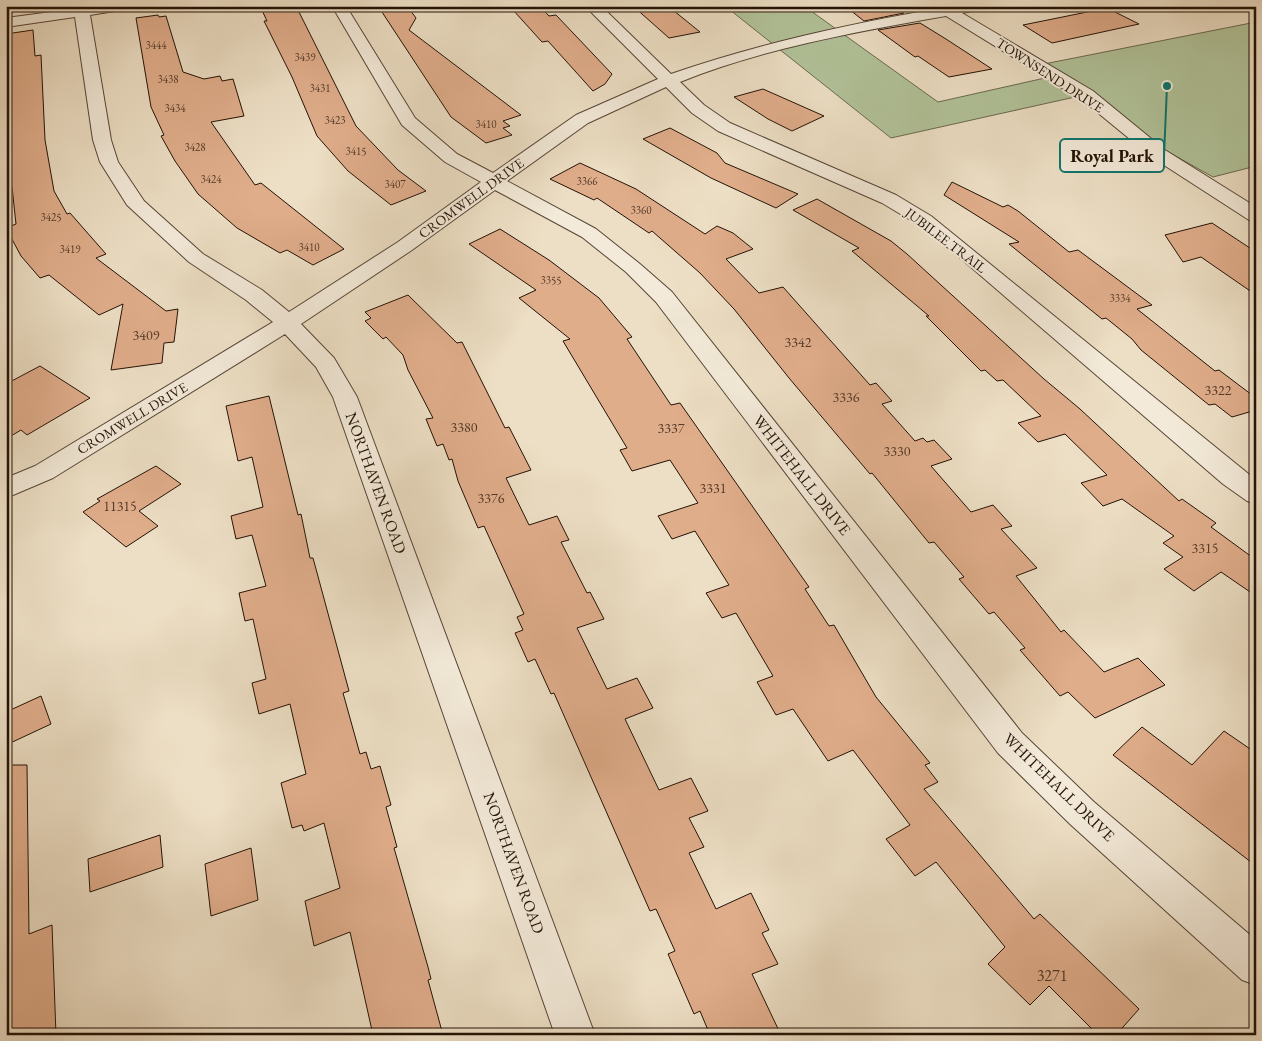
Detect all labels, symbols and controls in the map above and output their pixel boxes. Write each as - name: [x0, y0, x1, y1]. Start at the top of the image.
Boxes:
- street label: TOWNSEND DRIVE: [993, 34, 1107, 117]
- house number: 3444: [145, 38, 167, 52]
- house number: 3439: [294, 50, 316, 64]
- house number: 3438: [157, 72, 179, 86]
- house number: 3431: [309, 81, 331, 95]
- house number: 3434: [164, 101, 186, 115]
- house number: 3423: [324, 113, 346, 127]
- house number: 3410: [475, 117, 497, 131]
- callout: Royal Park: [1060, 139, 1164, 172]
- house number: 3428: [184, 140, 206, 154]
- house number: 3415: [345, 144, 367, 158]
- text: Royal Park: [1070, 144, 1155, 167]
- street label: CROMWELL DRIVE: [415, 154, 527, 242]
- house number: 3424: [200, 172, 222, 186]
- house number: 3366: [576, 174, 598, 188]
- house number: 3407: [384, 177, 406, 191]
- house number: 3360: [630, 203, 652, 217]
- street label: JUBILEE TRAIL: [901, 203, 991, 277]
- house number: 3425: [40, 210, 62, 224]
- house number: 3410: [298, 240, 320, 254]
- house number: 3419: [59, 242, 81, 256]
- house number: 3355: [540, 273, 562, 287]
- house number: 3334: [1109, 291, 1131, 305]
- house number: 3409: [133, 326, 160, 344]
- house number: 3342: [785, 333, 812, 351]
- street label: CROMWELL DRIVE: [73, 378, 191, 458]
- house number: 3322: [1205, 381, 1232, 399]
- house number: 3336: [833, 388, 860, 406]
- street label: NORTHAVEN ROAD: [341, 409, 411, 557]
- street label: WHITEHALL DRIVE: [748, 410, 856, 540]
- house number: 3380: [451, 418, 478, 436]
- house number: 3337: [658, 419, 685, 437]
- house number: 3330: [884, 442, 911, 460]
- house number: 3331: [700, 479, 726, 497]
- house number: 3376: [478, 489, 505, 507]
- house number: 11315: [103, 497, 137, 515]
- house number: 3315: [1192, 539, 1218, 557]
- street label: WHITEHALL DRIVE: [999, 728, 1119, 846]
- street label: NORTHAVEN ROAD: [479, 789, 549, 937]
- house number: 3271: [1037, 965, 1067, 986]

